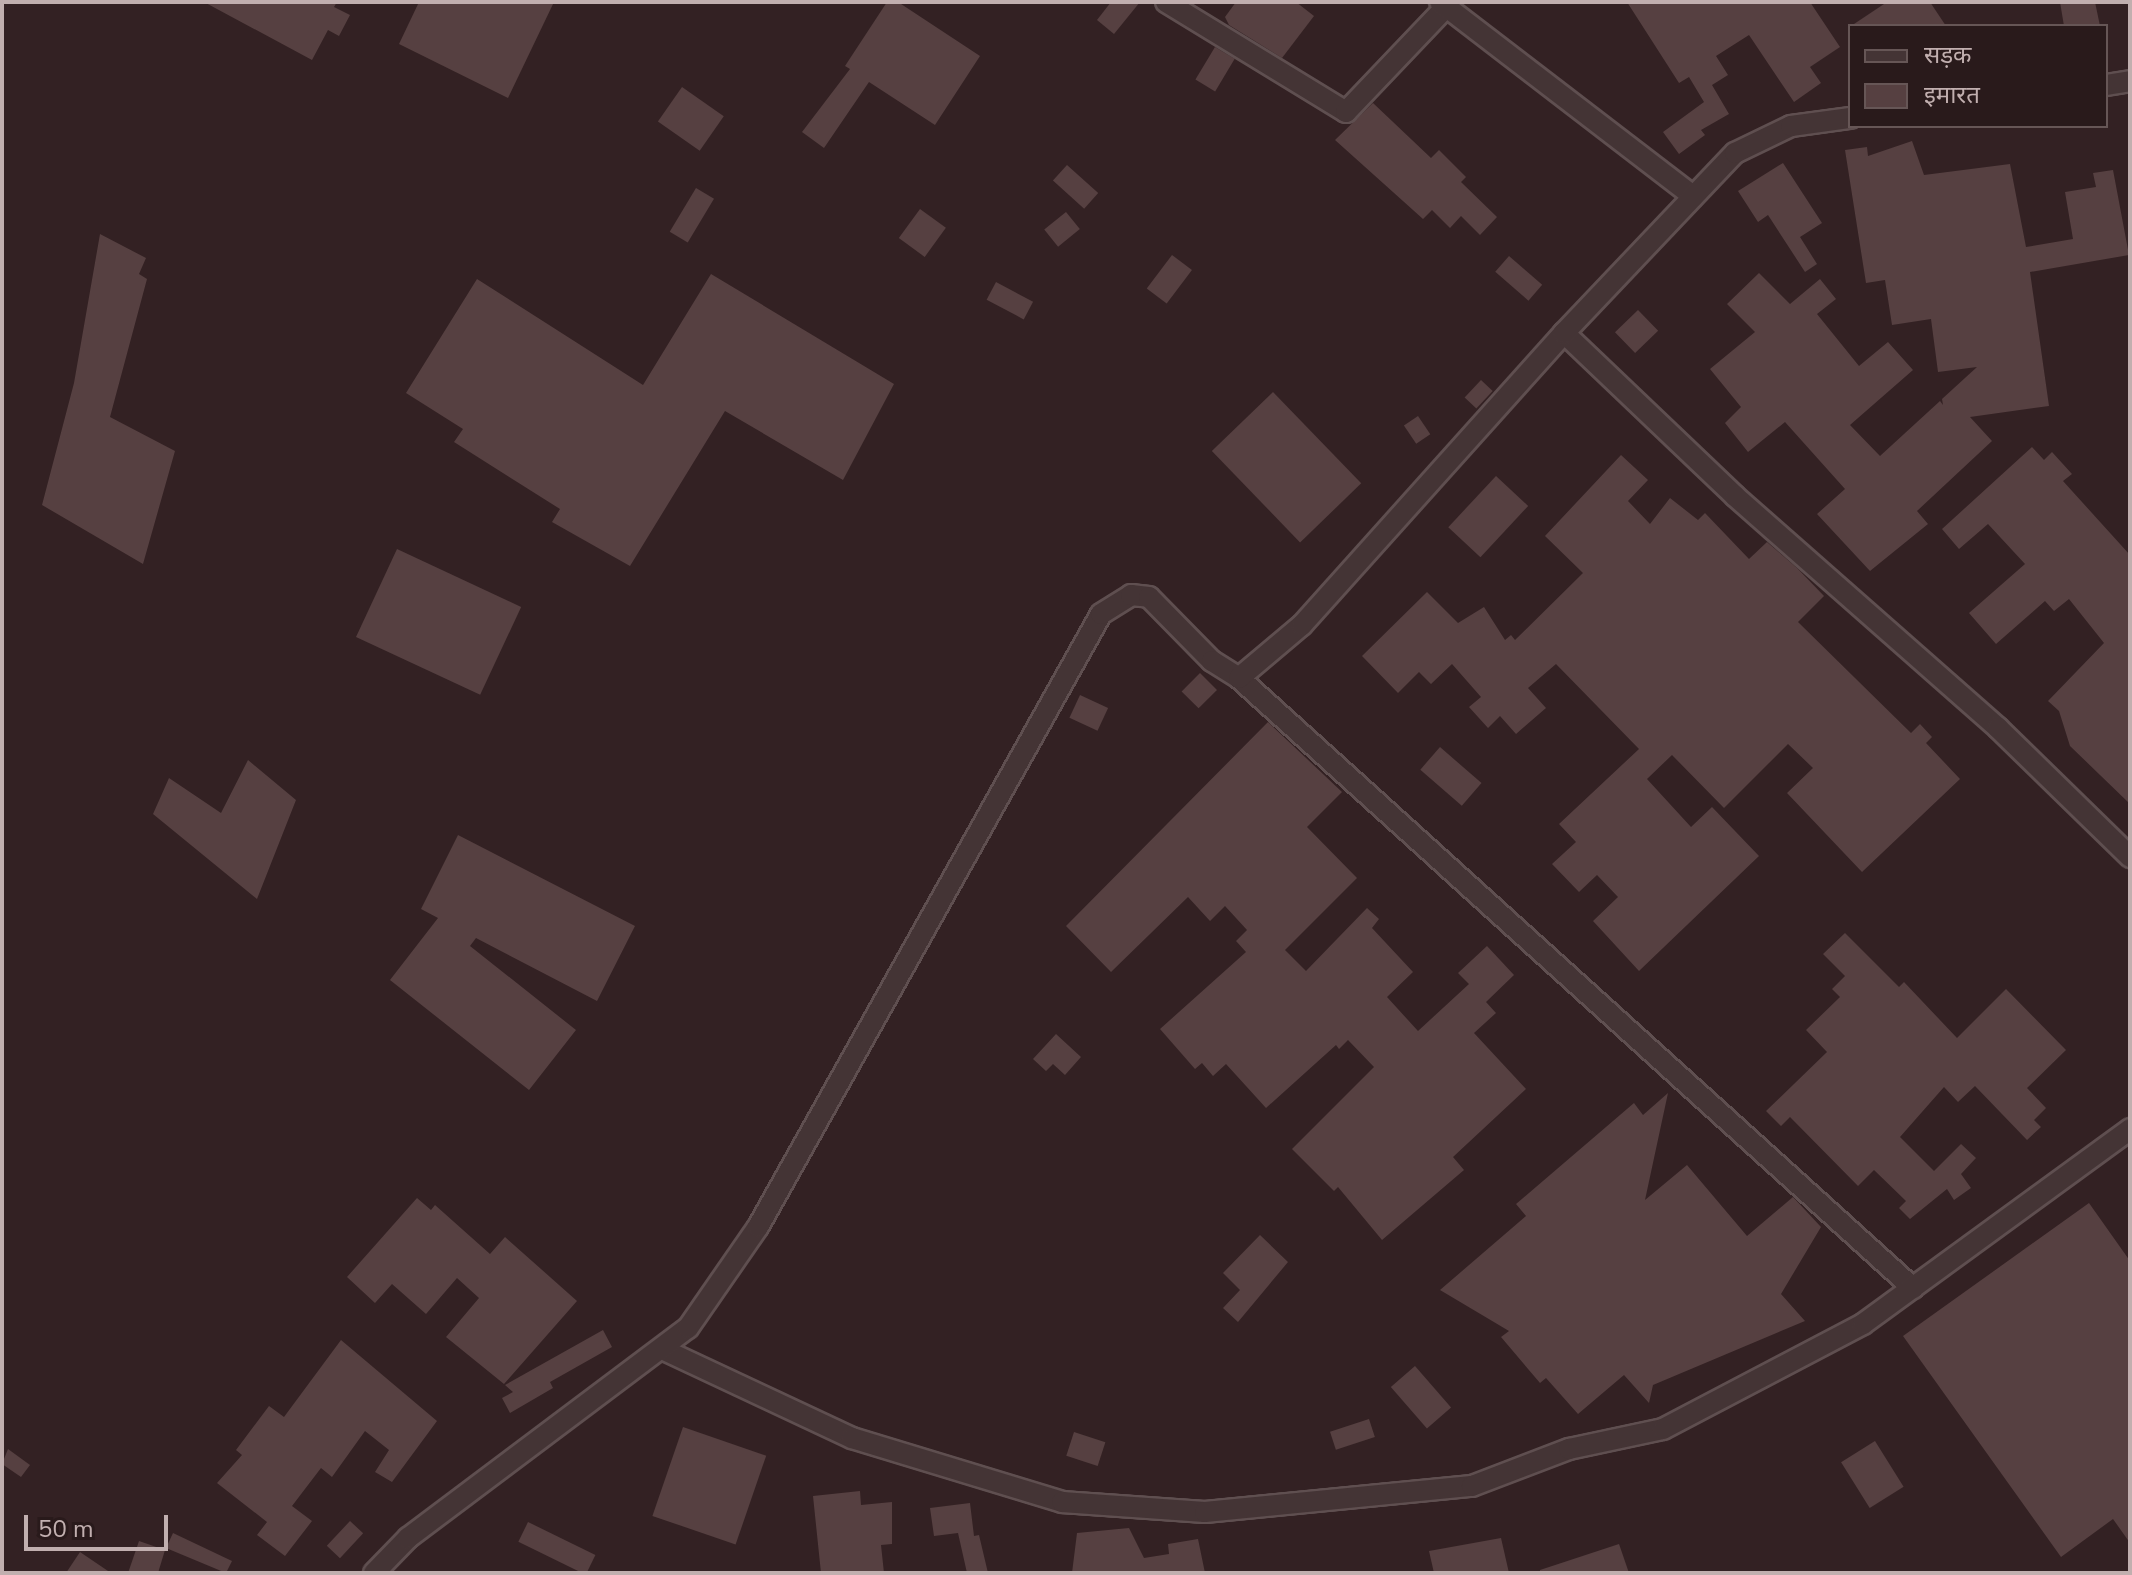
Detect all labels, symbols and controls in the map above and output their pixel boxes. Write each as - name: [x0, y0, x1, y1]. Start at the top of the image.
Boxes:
- legend: [1848, 24, 2108, 128]
- text: सड़क: [1924, 39, 1972, 71]
- text: इमारत: [1924, 79, 1980, 111]
- scale bar: [28, 1499, 172, 1549]
- text: 50 m: [38, 1513, 94, 1545]

